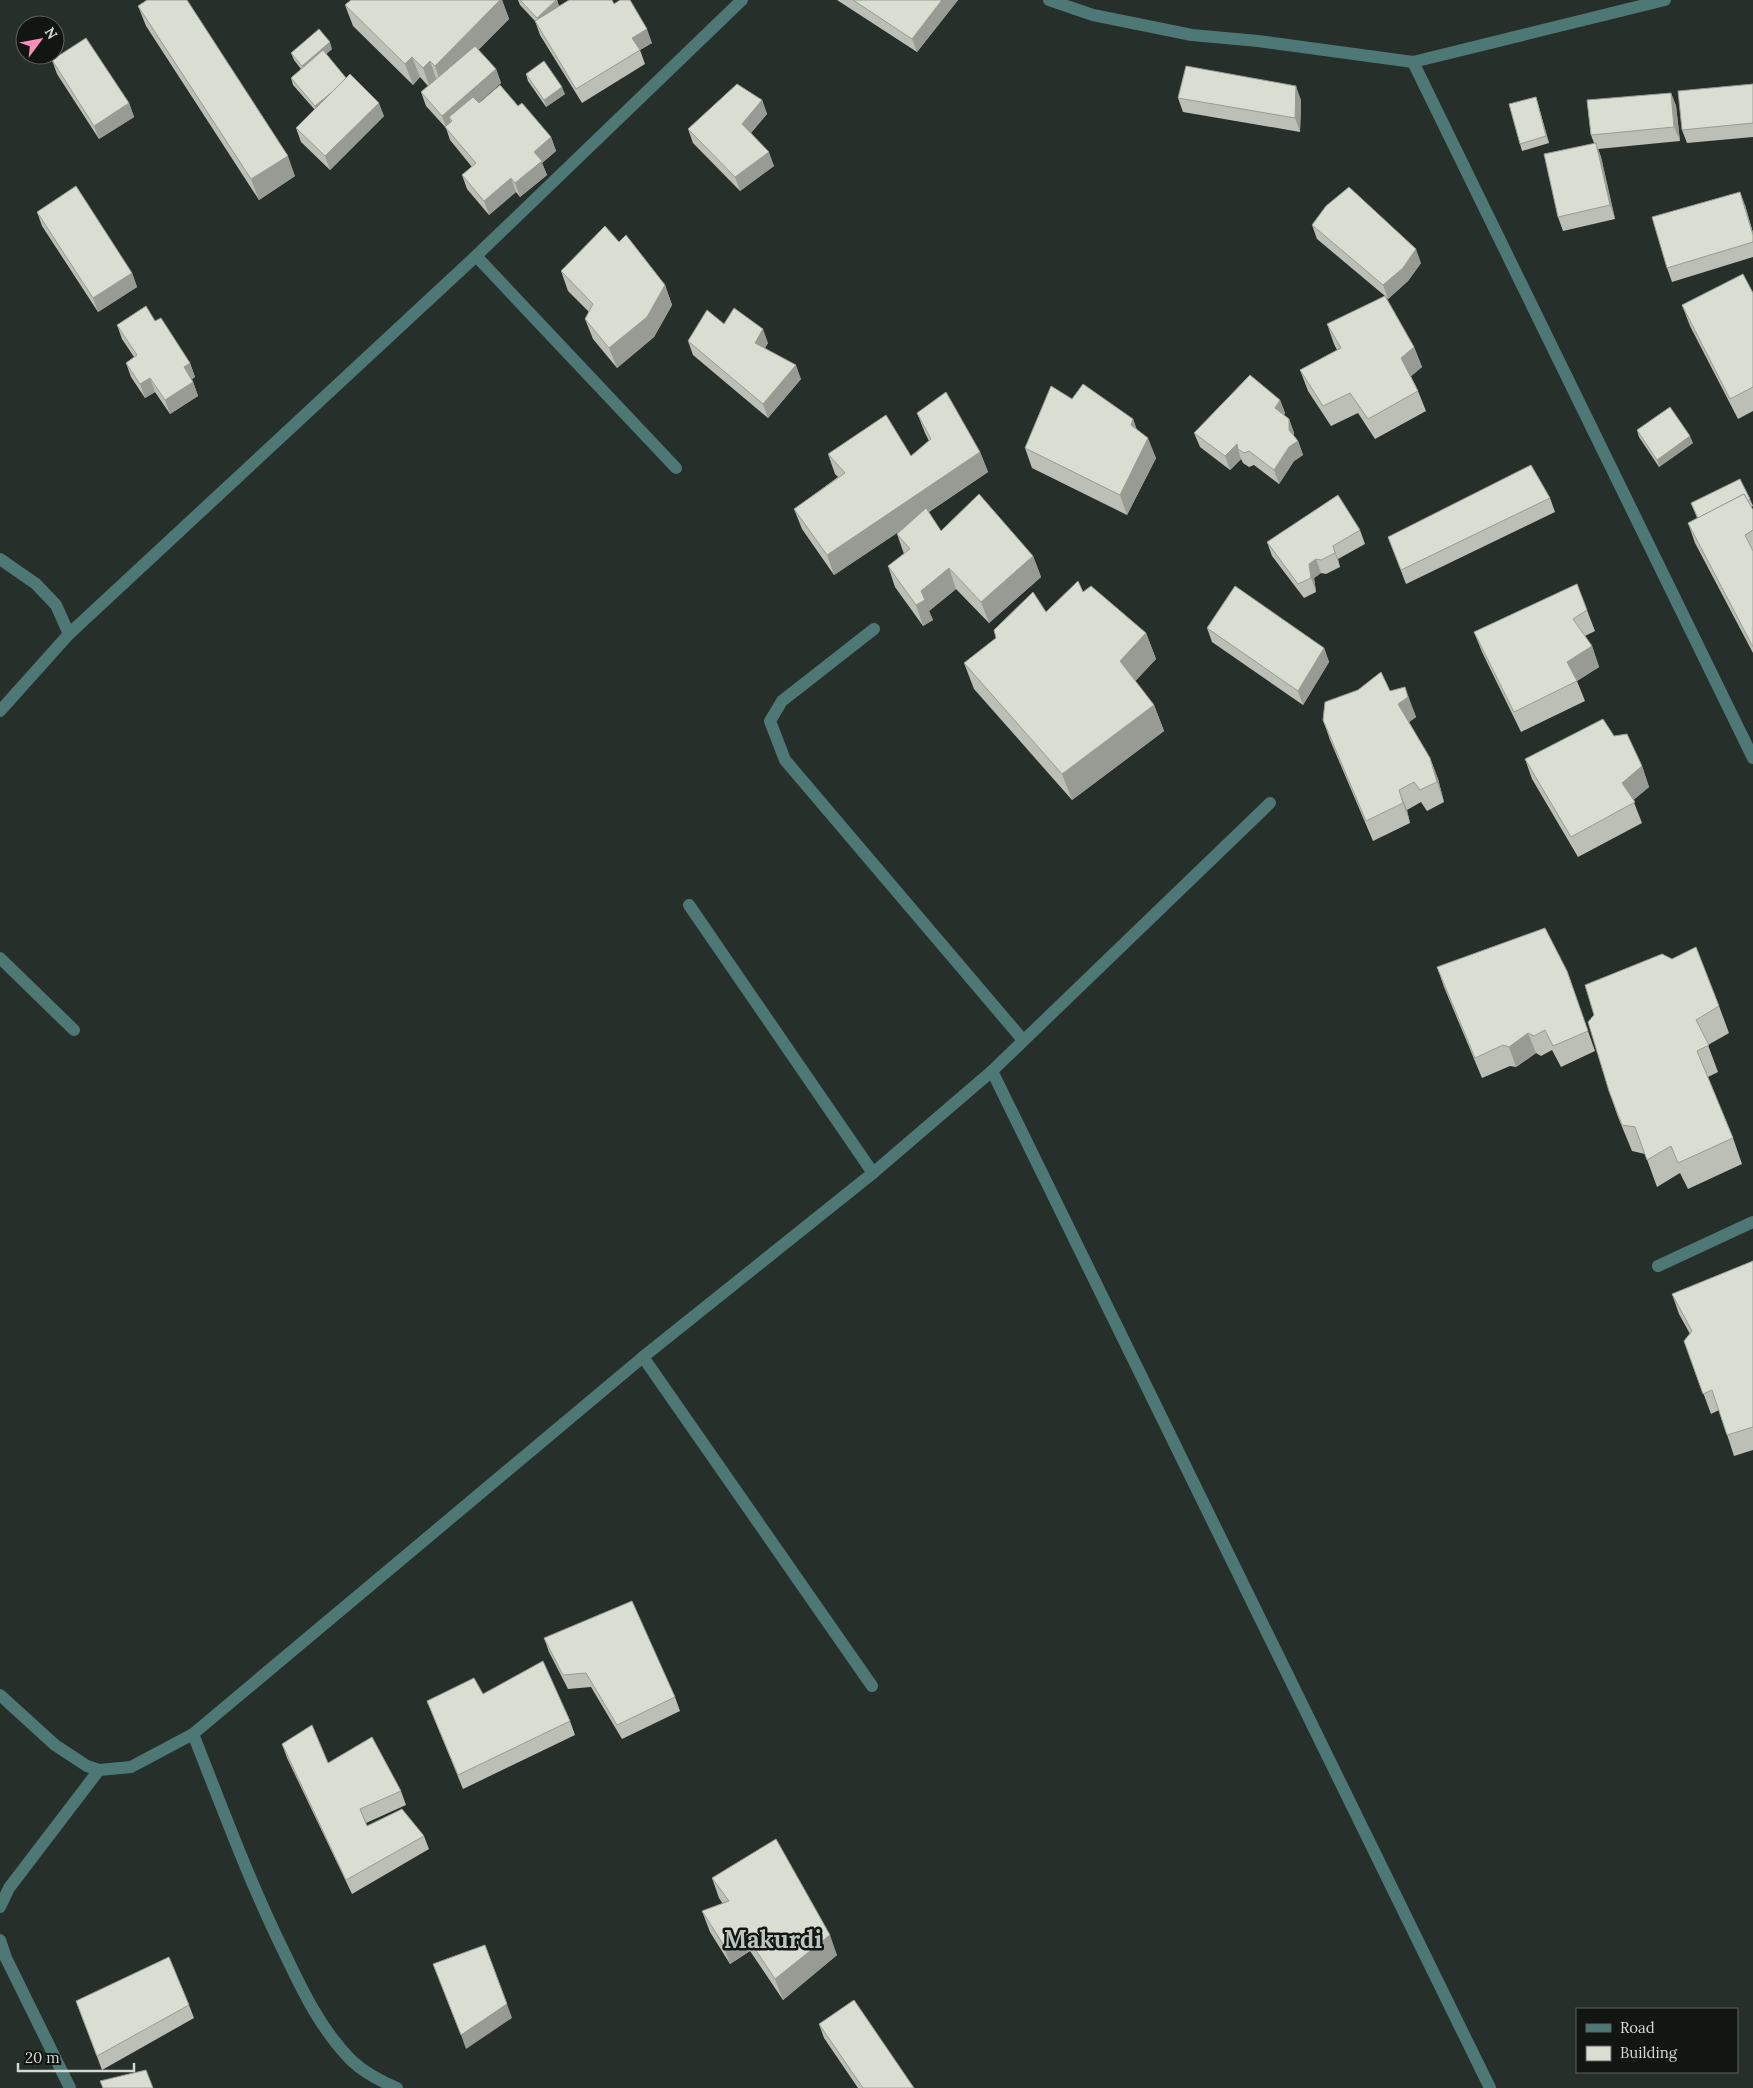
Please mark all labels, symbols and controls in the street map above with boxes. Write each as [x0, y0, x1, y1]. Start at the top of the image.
north arrow [15, 15, 65, 65]
text: N [41, 24, 62, 43]
district label: Makurdi [724, 1924, 822, 1955]
legend [1576, 2008, 1738, 2073]
text: Road [1620, 2018, 1655, 2037]
scale bar [18, 2040, 134, 2072]
text: Building [1620, 2043, 1678, 2062]
text: 20 m [25, 2048, 60, 2067]

